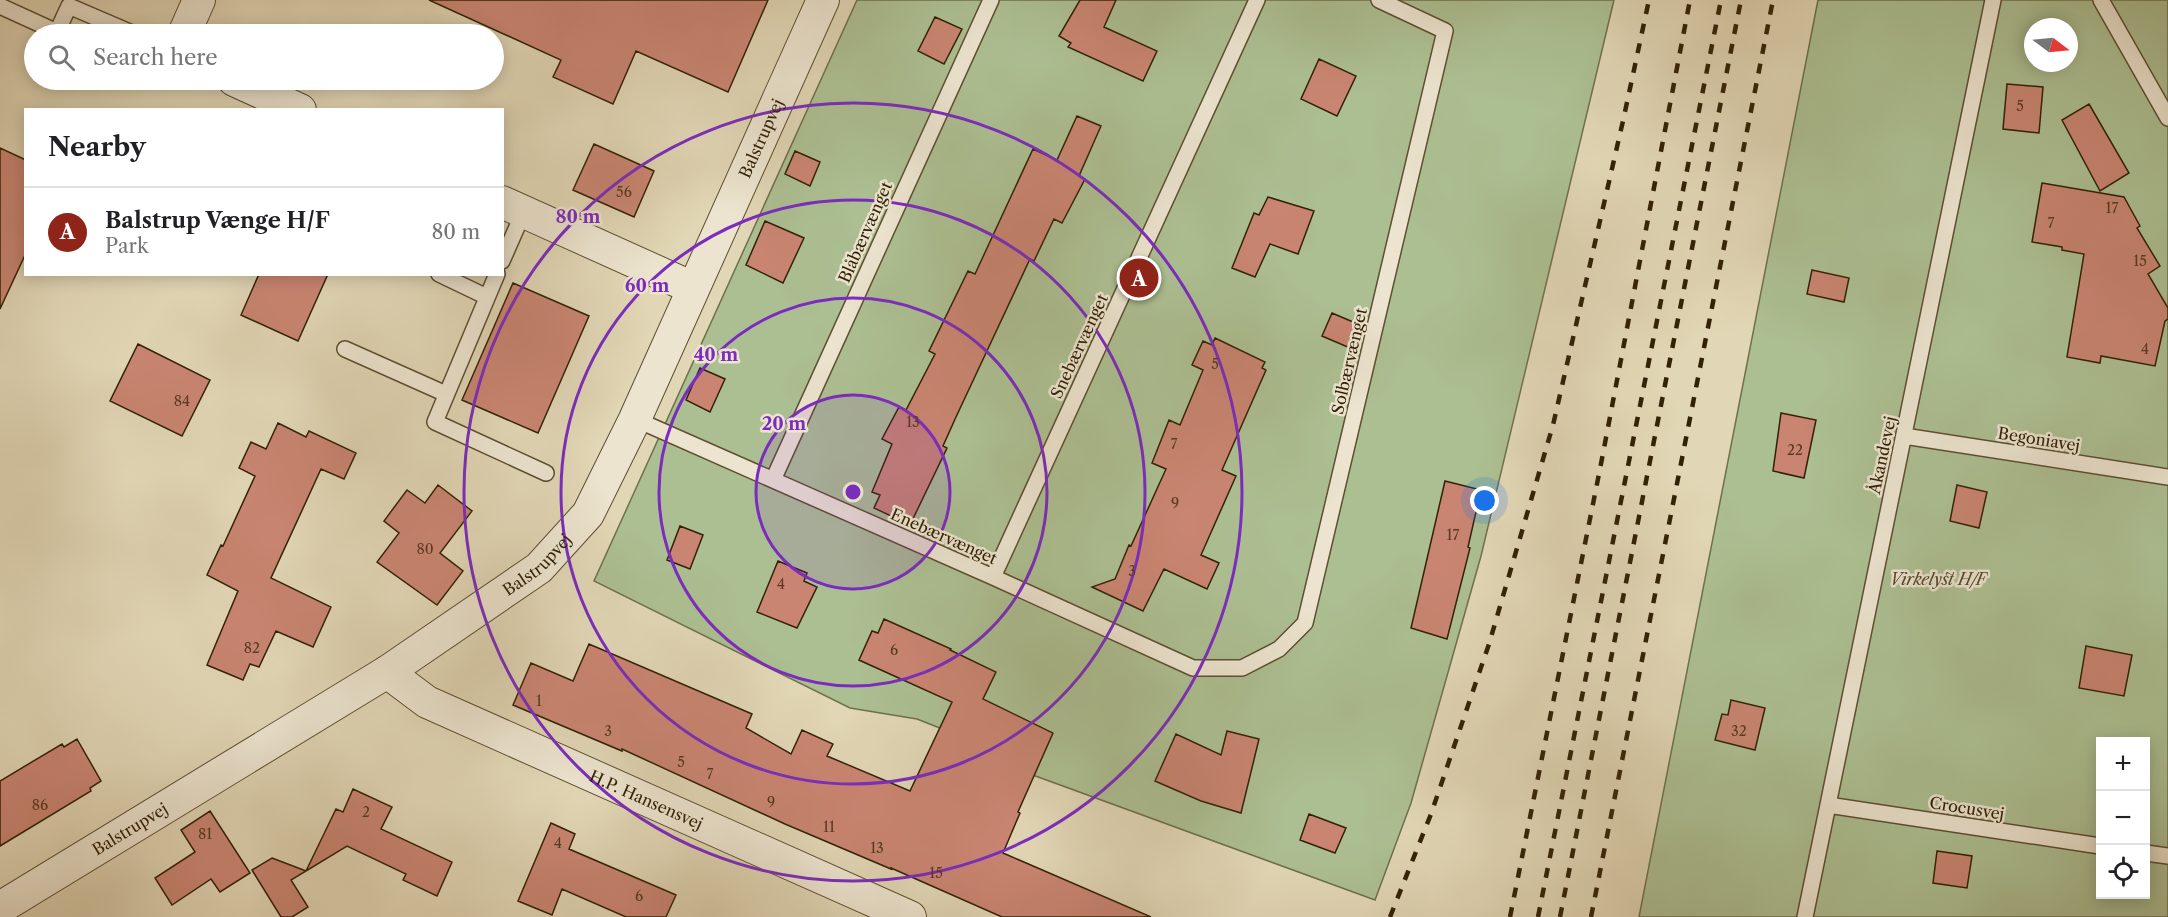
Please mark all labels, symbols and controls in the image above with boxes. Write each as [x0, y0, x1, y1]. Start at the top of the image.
north arrow [2024, 18, 2078, 72]
search box [24, 24, 504, 90]
icon: search [45, 41, 78, 74]
text: Search here [93, 44, 218, 71]
street label: Balstrupvej [734, 96, 787, 181]
house number: 5 [2016, 97, 2024, 115]
text: Nearby [48, 131, 146, 163]
street label: Blåbærvænget [834, 178, 896, 286]
house number: 56 [616, 183, 632, 201]
house number: 17 [2106, 199, 2118, 217]
text: 80 m [555, 206, 601, 228]
text: Balstrup Vænge H/F [105, 207, 330, 234]
house number: 7 [2048, 214, 2055, 232]
text: A [60, 220, 75, 244]
text: 80 m [432, 220, 480, 244]
text: Park [105, 234, 148, 258]
house number: 15 [2133, 252, 2147, 270]
pin: A [1120, 256, 1158, 300]
text: 60 m [625, 275, 669, 297]
street label: Snebærvænget [1046, 290, 1112, 401]
street label: Solbærvænget [1327, 306, 1371, 416]
house number: 4 [2141, 340, 2149, 358]
text: 40 m [694, 344, 738, 366]
house number: 5 [1211, 355, 1219, 373]
house number: 84 [174, 392, 190, 410]
text: 20 m [762, 413, 806, 435]
house number: 13 [906, 413, 920, 431]
street label: Åkandevej [1864, 414, 1900, 497]
street label: Begoniavej [1996, 423, 2082, 455]
house number: 7 [1171, 435, 1178, 453]
house number: 22 [1787, 441, 1803, 459]
centre of rings [843, 482, 863, 502]
your location [1470, 486, 1499, 515]
house number: 9 [1171, 494, 1179, 512]
street label: Enebærvænget [888, 504, 1001, 569]
house number: 17 [1447, 526, 1459, 544]
street label: Balstrupvej [499, 529, 575, 600]
house number: 80 [416, 540, 434, 558]
house number: 3 [1128, 562, 1136, 580]
park label: Virkelyst H/F [1890, 569, 1988, 589]
house number: 4 [777, 575, 785, 593]
house number: 82 [244, 639, 260, 657]
house number: 6 [890, 641, 898, 659]
house number: 1 [536, 692, 542, 710]
house number: 3 [604, 722, 612, 740]
house number: 32 [1731, 722, 1747, 740]
map controls [2096, 737, 2150, 899]
button: + [2096, 737, 2150, 791]
house number: 5 [677, 753, 685, 771]
house number: 7 [707, 765, 714, 783]
street label: H.P. Hansensvej [586, 766, 706, 834]
button: − [2096, 791, 2150, 845]
street label: Crocusvej [1928, 792, 2006, 824]
house number: 9 [767, 793, 775, 811]
house number: 86 [32, 796, 48, 814]
street label: Balstrupvej [88, 798, 171, 859]
house number: 2 [362, 803, 370, 821]
house number: 11 [823, 818, 835, 836]
house number: 81 [198, 825, 212, 843]
house number: 4 [554, 834, 562, 852]
house number: 13 [870, 839, 884, 857]
button: locate [2096, 845, 2150, 899]
house number: 15 [929, 864, 943, 882]
house number: 6 [635, 887, 643, 905]

